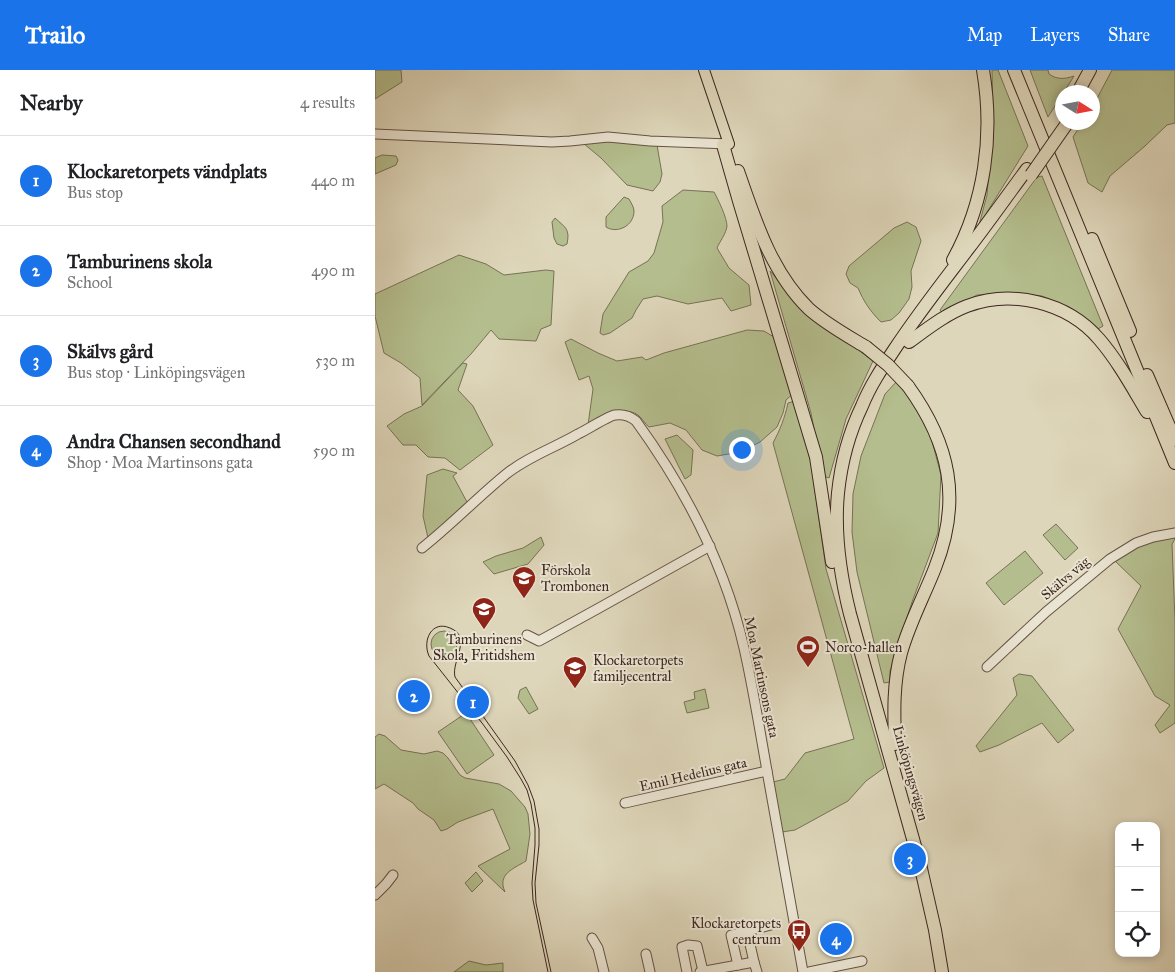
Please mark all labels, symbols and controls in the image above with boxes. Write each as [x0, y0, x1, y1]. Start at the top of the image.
text: Trailo [25, 20, 85, 50]
text: Map [967, 24, 1002, 46]
text: Layers [1030, 24, 1080, 46]
text: Share [1108, 24, 1150, 46]
north arrow [1055, 85, 1100, 130]
text: Nearby [20, 90, 83, 116]
text: 4 results [300, 93, 355, 112]
text: Klockaretorpets vändplats [67, 160, 267, 183]
text: 1 [33, 171, 39, 190]
text: 440 m [311, 171, 355, 190]
text: Bus stop [67, 183, 123, 202]
text: Tamburinens skola [67, 250, 212, 273]
text: 2 [32, 261, 40, 280]
text: 490 m [311, 261, 355, 280]
text: School [67, 273, 112, 292]
text: Skälvs gård [67, 340, 153, 363]
text: 3 [33, 351, 39, 370]
text: 530 m [315, 351, 355, 370]
text: Bus stop · Linköpingsvägen [67, 363, 245, 382]
text: Andra Chansen secondhand [67, 430, 281, 453]
your location [729, 437, 755, 463]
text: 4 [32, 441, 40, 460]
text: 590 m [313, 441, 355, 460]
text: Shop · Moa Martinsons gata [67, 453, 253, 472]
street label: Skälvs väg [1038, 553, 1093, 604]
place label: Förskola Trombonen [541, 562, 610, 595]
school or university icon: Förskola Trombonen [511, 565, 537, 599]
school or university icon: Tamburinens Skola, Fritidshem [471, 596, 497, 630]
street label: Moa Martinsons gata [740, 615, 783, 739]
place label: Tamburinens Skola, Fritidshem [433, 631, 535, 664]
sports icon: Norco-hallen [795, 634, 821, 668]
place label: Norco-hallen [825, 639, 903, 656]
place label: Klockaretorpets familjecentral [593, 652, 683, 685]
school or university icon: Klockaretorpets familjecentral [562, 655, 588, 689]
pin: 2 [398, 677, 430, 715]
pin: 1 [457, 683, 489, 721]
street label: Linköpingsvägen [889, 724, 932, 823]
street label: Emil Hedelius gata [638, 754, 748, 795]
map controls [1115, 822, 1160, 957]
button: + [1115, 822, 1160, 867]
pin: 3 [894, 840, 926, 878]
button: − [1115, 867, 1160, 912]
button: locate [1115, 912, 1160, 957]
place label: Klockaretorpets centrum [691, 915, 781, 948]
bus stop icon: Klockaretorpets centrum [786, 918, 812, 952]
pin: 4 [820, 920, 852, 958]

